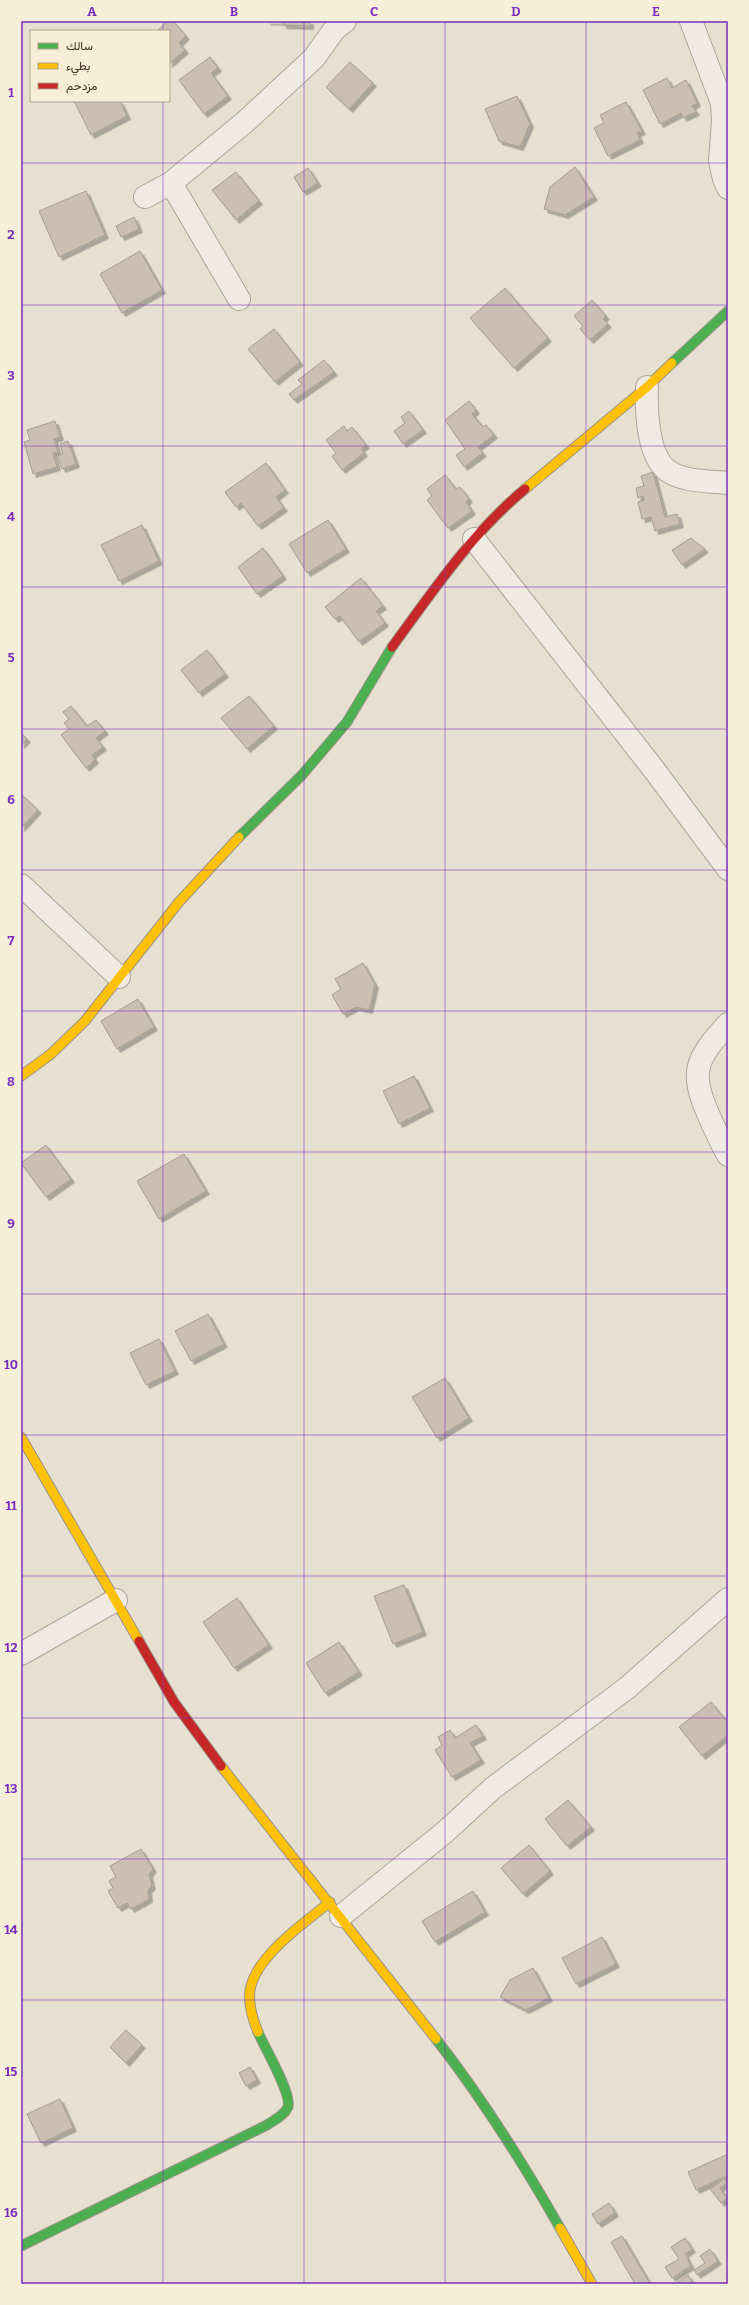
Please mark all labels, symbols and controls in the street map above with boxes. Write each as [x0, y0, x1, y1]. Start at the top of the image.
text: A [87, 4, 97, 19]
text: B [230, 4, 238, 19]
text: C [370, 4, 378, 19]
text: D [511, 4, 521, 19]
text: E [652, 4, 660, 19]
legend [30, 30, 170, 102]
text: سالك [66, 39, 93, 53]
text: بطيء [66, 59, 90, 76]
text: مزدحم [66, 79, 97, 94]
text: 1 [8, 85, 14, 100]
text: 2 [7, 227, 15, 242]
text: 3 [7, 368, 15, 383]
text: 4 [7, 509, 15, 524]
text: 5 [7, 650, 15, 665]
text: 6 [7, 792, 15, 807]
text: 7 [8, 933, 15, 948]
text: 8 [7, 1074, 15, 1089]
text: 9 [7, 1216, 15, 1231]
text: 10 [4, 1357, 18, 1372]
text: 11 [5, 1498, 17, 1513]
text: 12 [5, 1640, 17, 1655]
text: 13 [4, 1781, 18, 1796]
text: 14 [4, 1922, 18, 1937]
text: 15 [5, 2064, 17, 2079]
text: 16 [4, 2205, 18, 2220]

